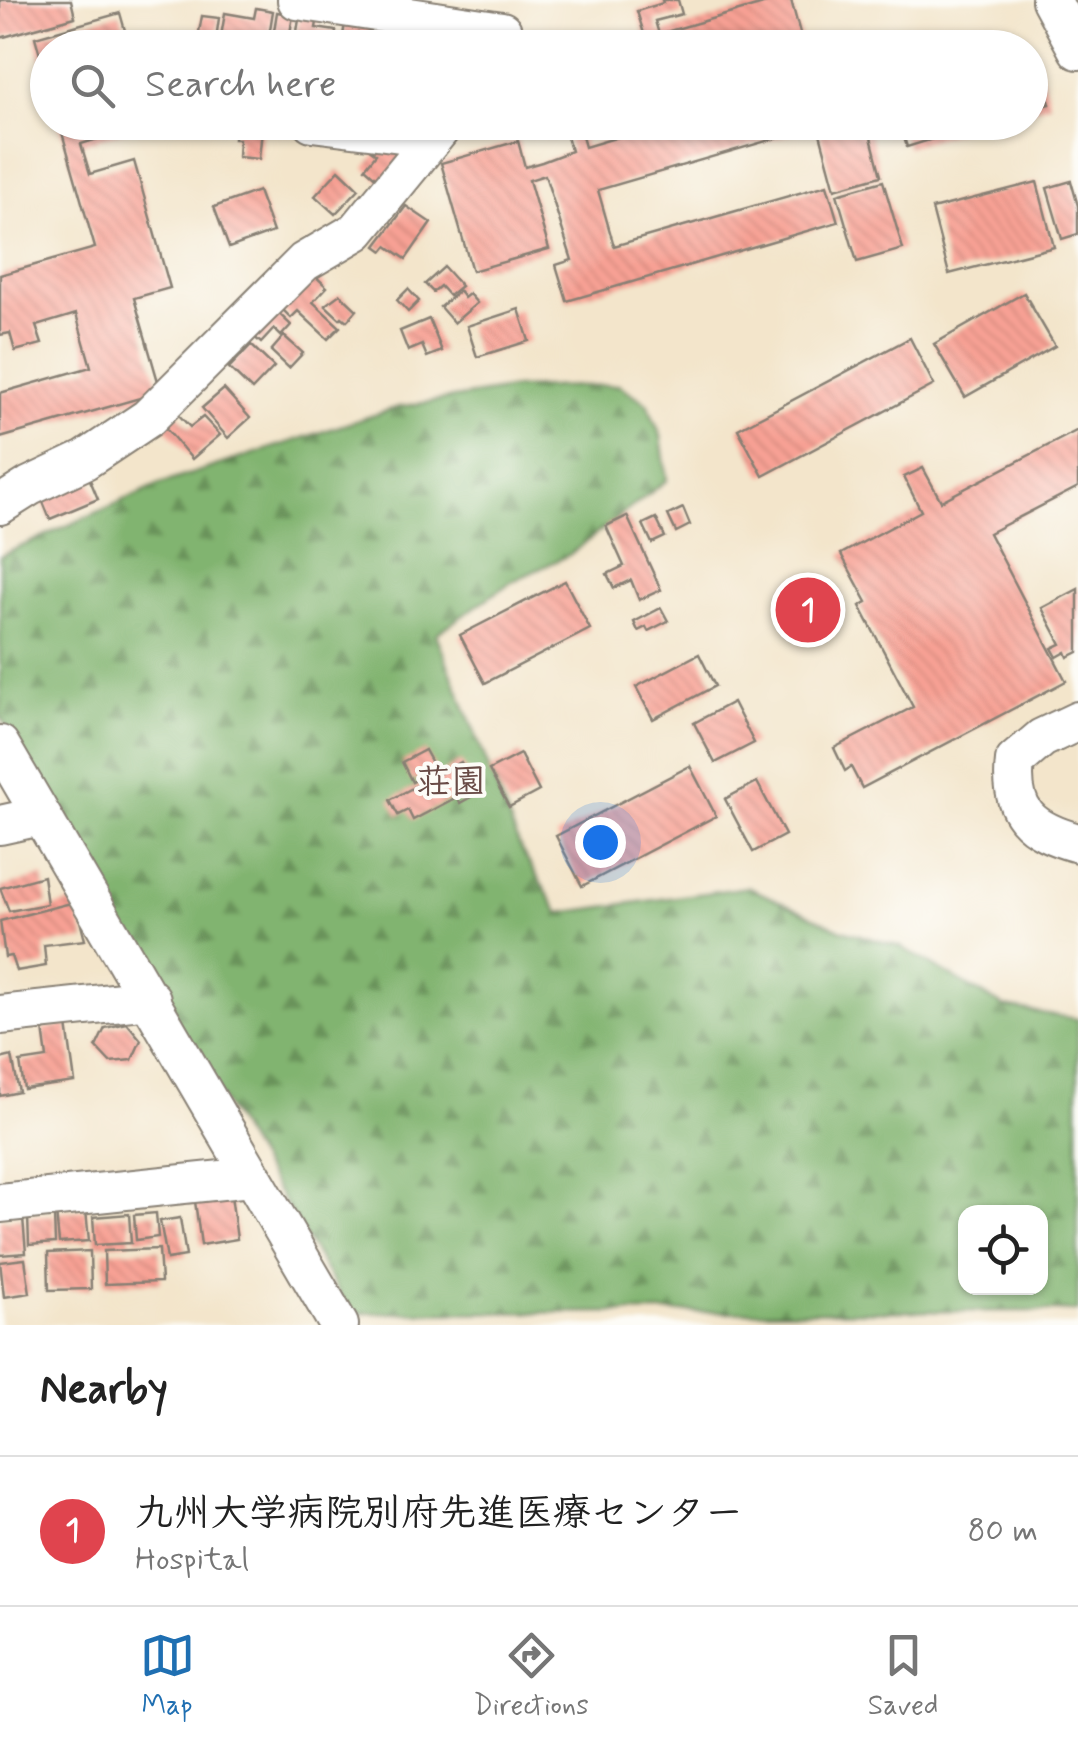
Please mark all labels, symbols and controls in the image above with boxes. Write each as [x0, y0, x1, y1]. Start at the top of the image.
search box [30, 30, 1048, 140]
icon: search [65, 58, 120, 113]
text: Search here [145, 61, 336, 110]
pin: 1 [776, 572, 840, 648]
district label: 荘園 [416, 760, 486, 806]
your location [575, 817, 626, 868]
map controls [958, 1205, 1048, 1295]
button: locate [958, 1205, 1048, 1295]
text: Nearby [40, 1363, 168, 1418]
text: 九州大学病院別府先進医療センター [135, 1490, 743, 1539]
text: 1 [65, 1510, 80, 1552]
text: 80 m [968, 1510, 1038, 1552]
text: Hospital [135, 1539, 249, 1581]
tab: Map [140, 1628, 195, 1725]
tab: Directions [474, 1628, 589, 1725]
tab: Saved [868, 1628, 938, 1725]

